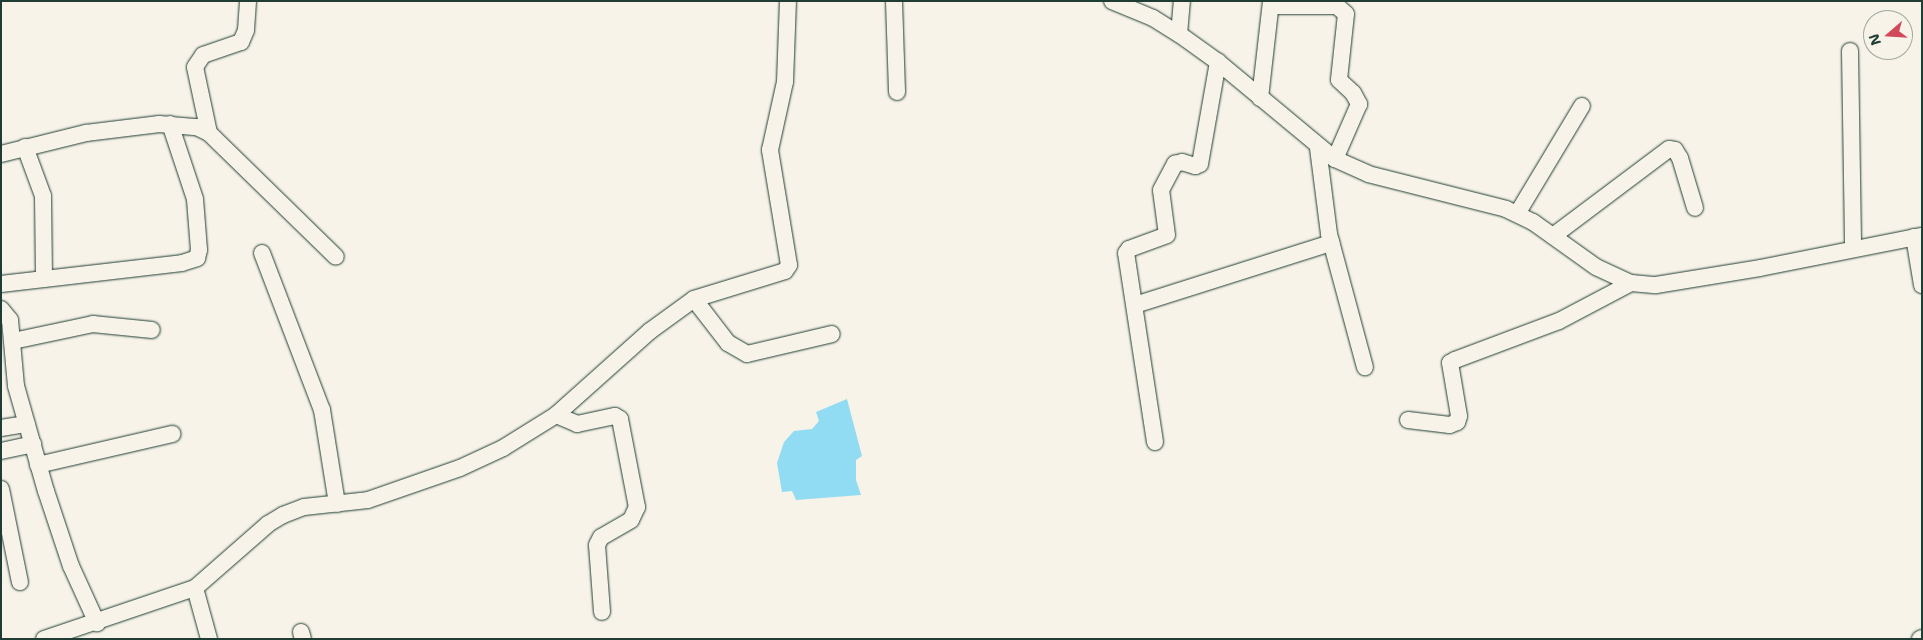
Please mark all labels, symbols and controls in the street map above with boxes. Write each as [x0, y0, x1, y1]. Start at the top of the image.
north arrow [1863, 10, 1913, 60]
text: N [1864, 31, 1885, 48]

